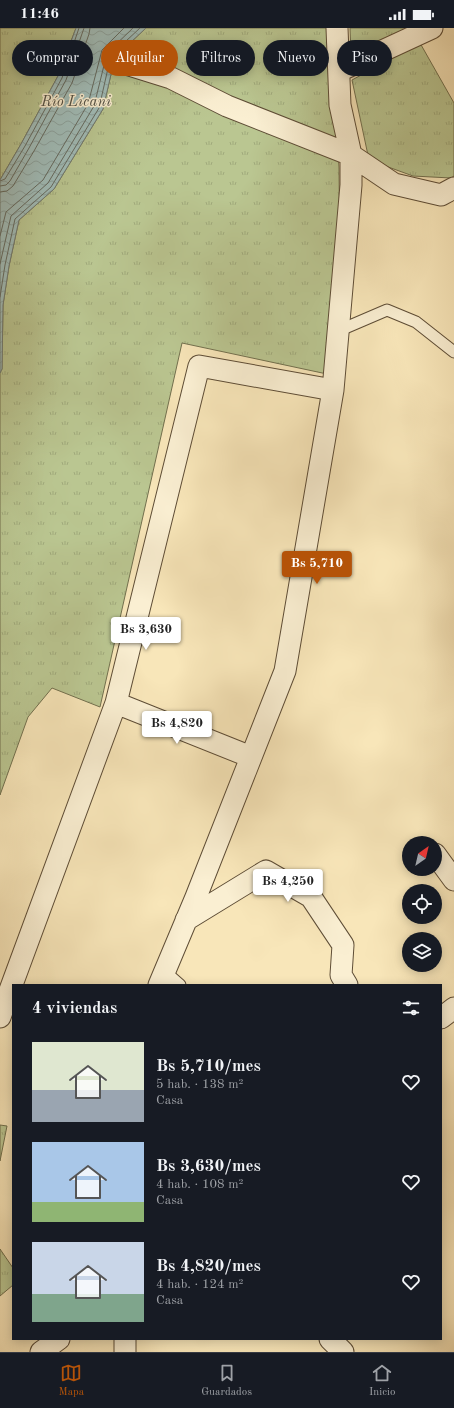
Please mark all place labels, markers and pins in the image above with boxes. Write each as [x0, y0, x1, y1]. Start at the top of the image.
pin: Bs 5,710 [276, 551, 358, 585]
pin: Bs 3,630 [105, 617, 187, 651]
pin: Bs 4,820 [136, 711, 218, 745]
pin: Bs 4,250 [247, 869, 329, 903]

